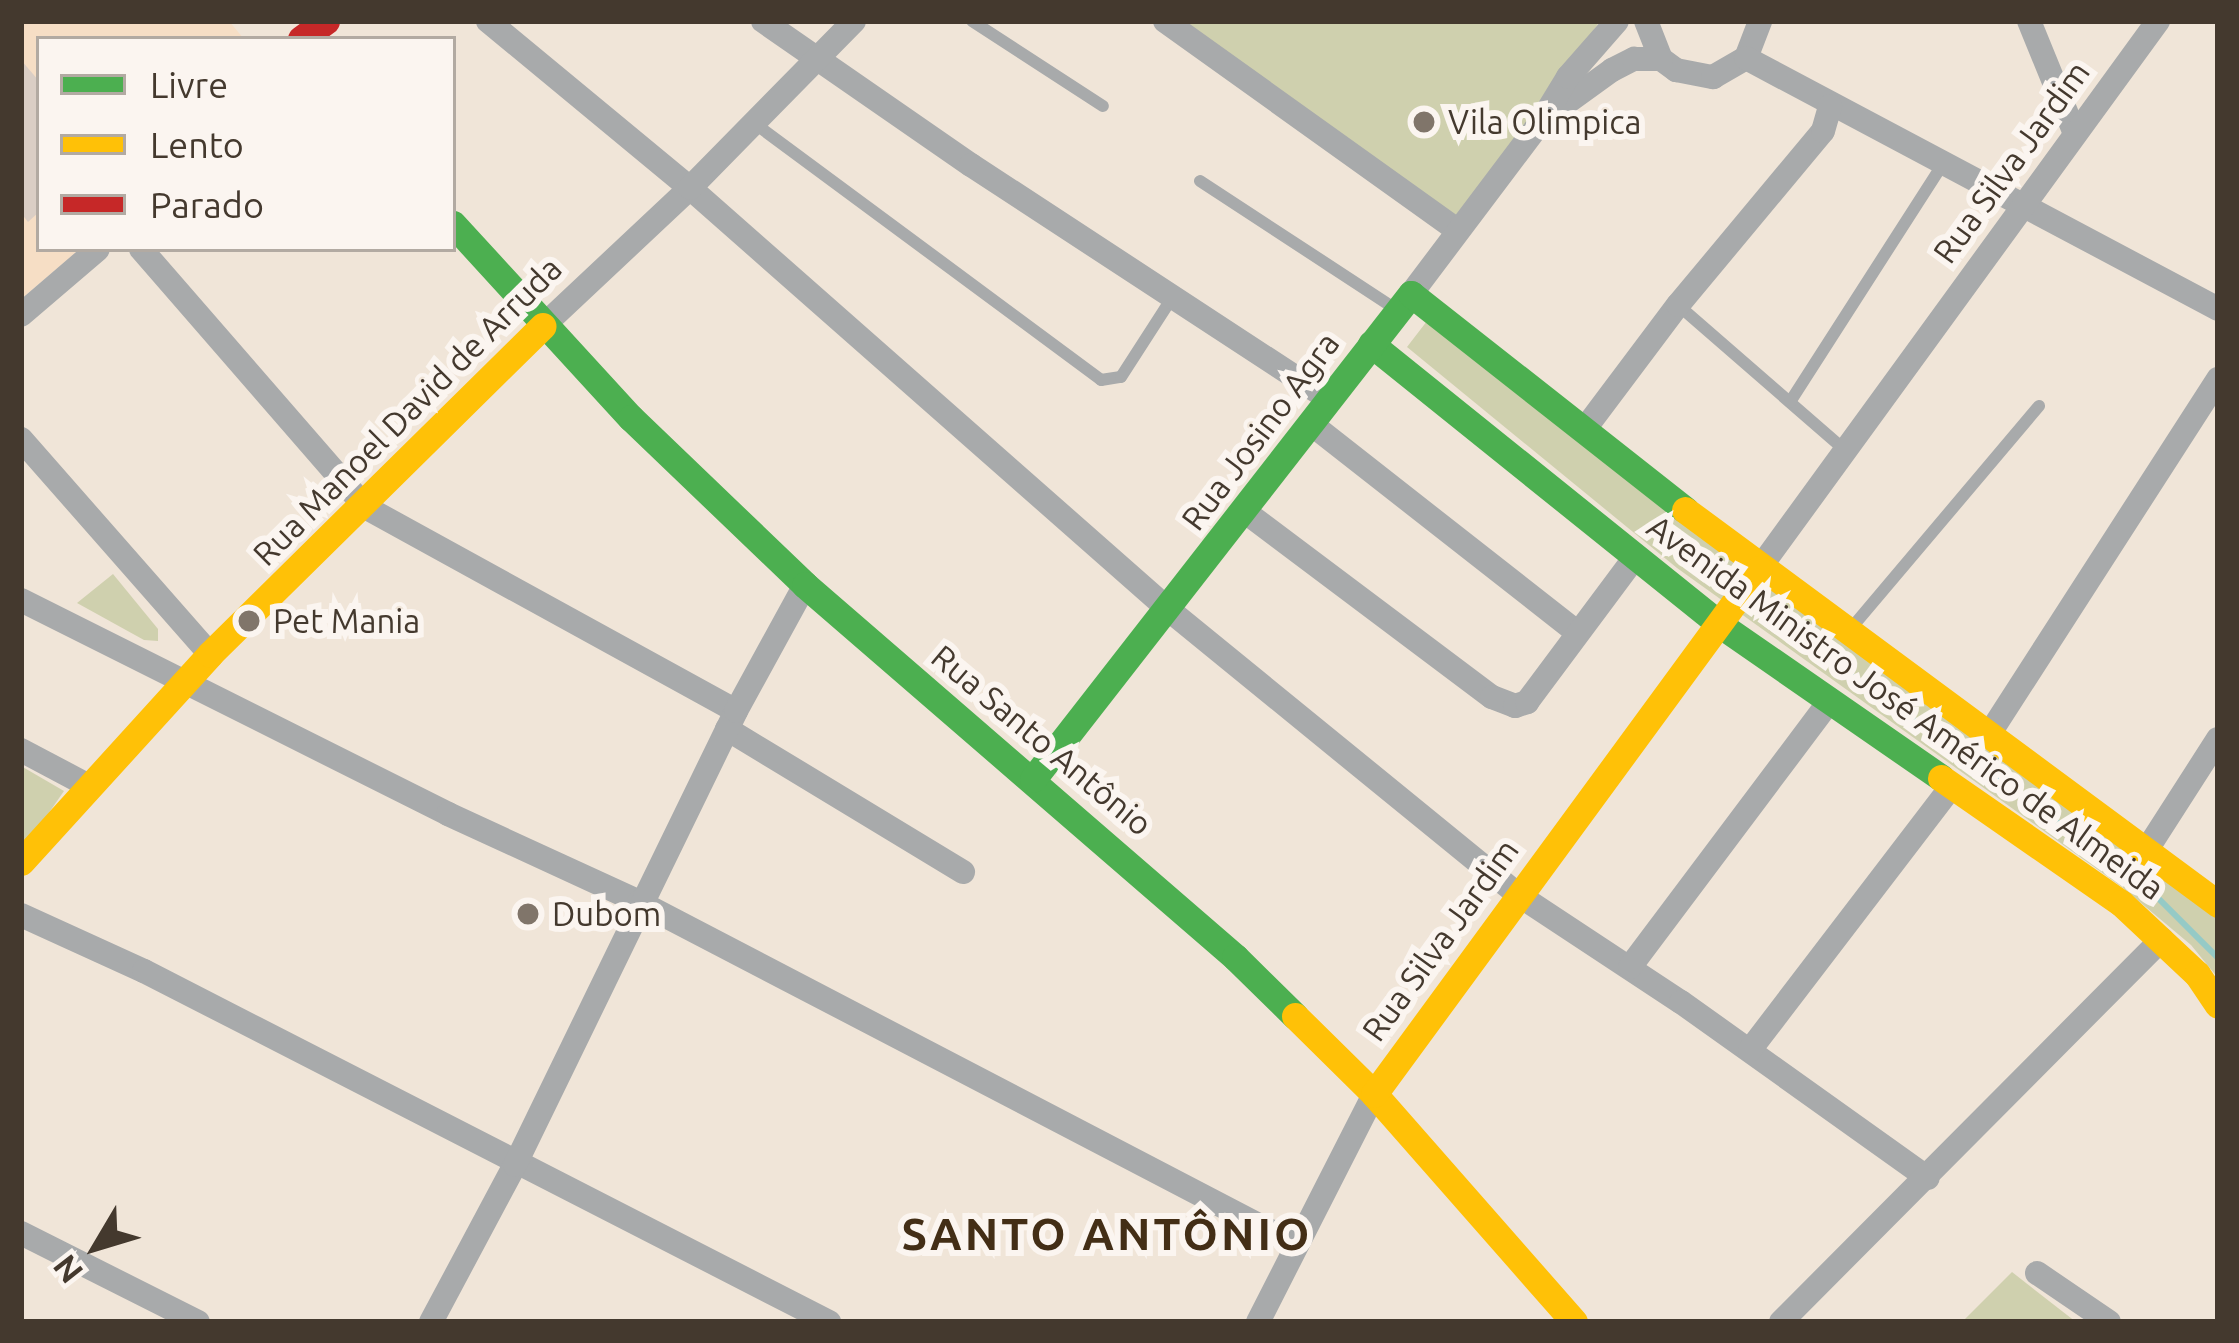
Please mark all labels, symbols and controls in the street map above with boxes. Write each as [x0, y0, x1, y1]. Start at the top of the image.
legend [36, 36, 456, 252]
street label: Rua Silva Jardim [1924, 53, 2098, 271]
text: Livre [150, 64, 228, 105]
place label: Vila Olimpica [1448, 102, 1642, 142]
marker: Vila Olimpica [1411, 109, 1437, 135]
text: Lento [150, 124, 244, 165]
text: Parado [150, 184, 264, 225]
street label: Rua Manoel David de Arruda [245, 249, 569, 573]
street label: Rua Josino Agra [1173, 324, 1347, 538]
street label: Avenida Ministro José Américo de Almeida [1640, 506, 2172, 908]
place label: Pet Mania [273, 601, 420, 641]
marker: Pet Mania [236, 608, 262, 634]
street label: Rua Santo Antônio [924, 636, 1160, 844]
street label: Rua Silva Jardim [1353, 831, 1527, 1049]
place label: Dubom [552, 894, 661, 934]
marker: Dubom [515, 901, 541, 927]
north arrow [36, 1187, 156, 1307]
district label: SANTO ANTÔNIO [901, 1207, 1313, 1261]
text: N [45, 1248, 89, 1291]

